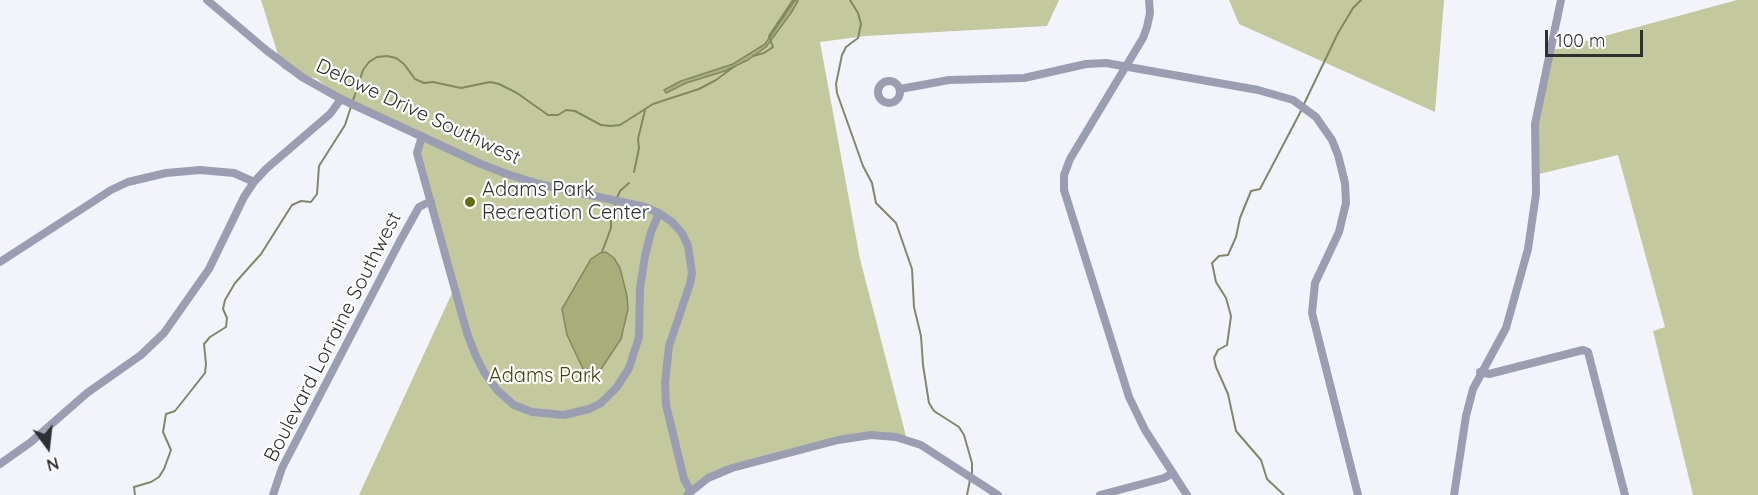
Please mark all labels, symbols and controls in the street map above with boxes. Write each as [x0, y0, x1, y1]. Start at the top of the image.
scale bar [1548, 18, 1646, 56]
text: 100 m [1556, 29, 1605, 52]
street label: Delowe Drive Southwest [312, 54, 524, 170]
place label: Adams Park Recreation Center [482, 178, 649, 225]
marker: Adams Park Recreation Center [463, 195, 477, 209]
street label: Boulevard Lorraine Southwest [259, 208, 407, 466]
park label: Adams Park [489, 364, 601, 388]
north arrow [18, 417, 78, 477]
text: N [44, 453, 61, 476]

